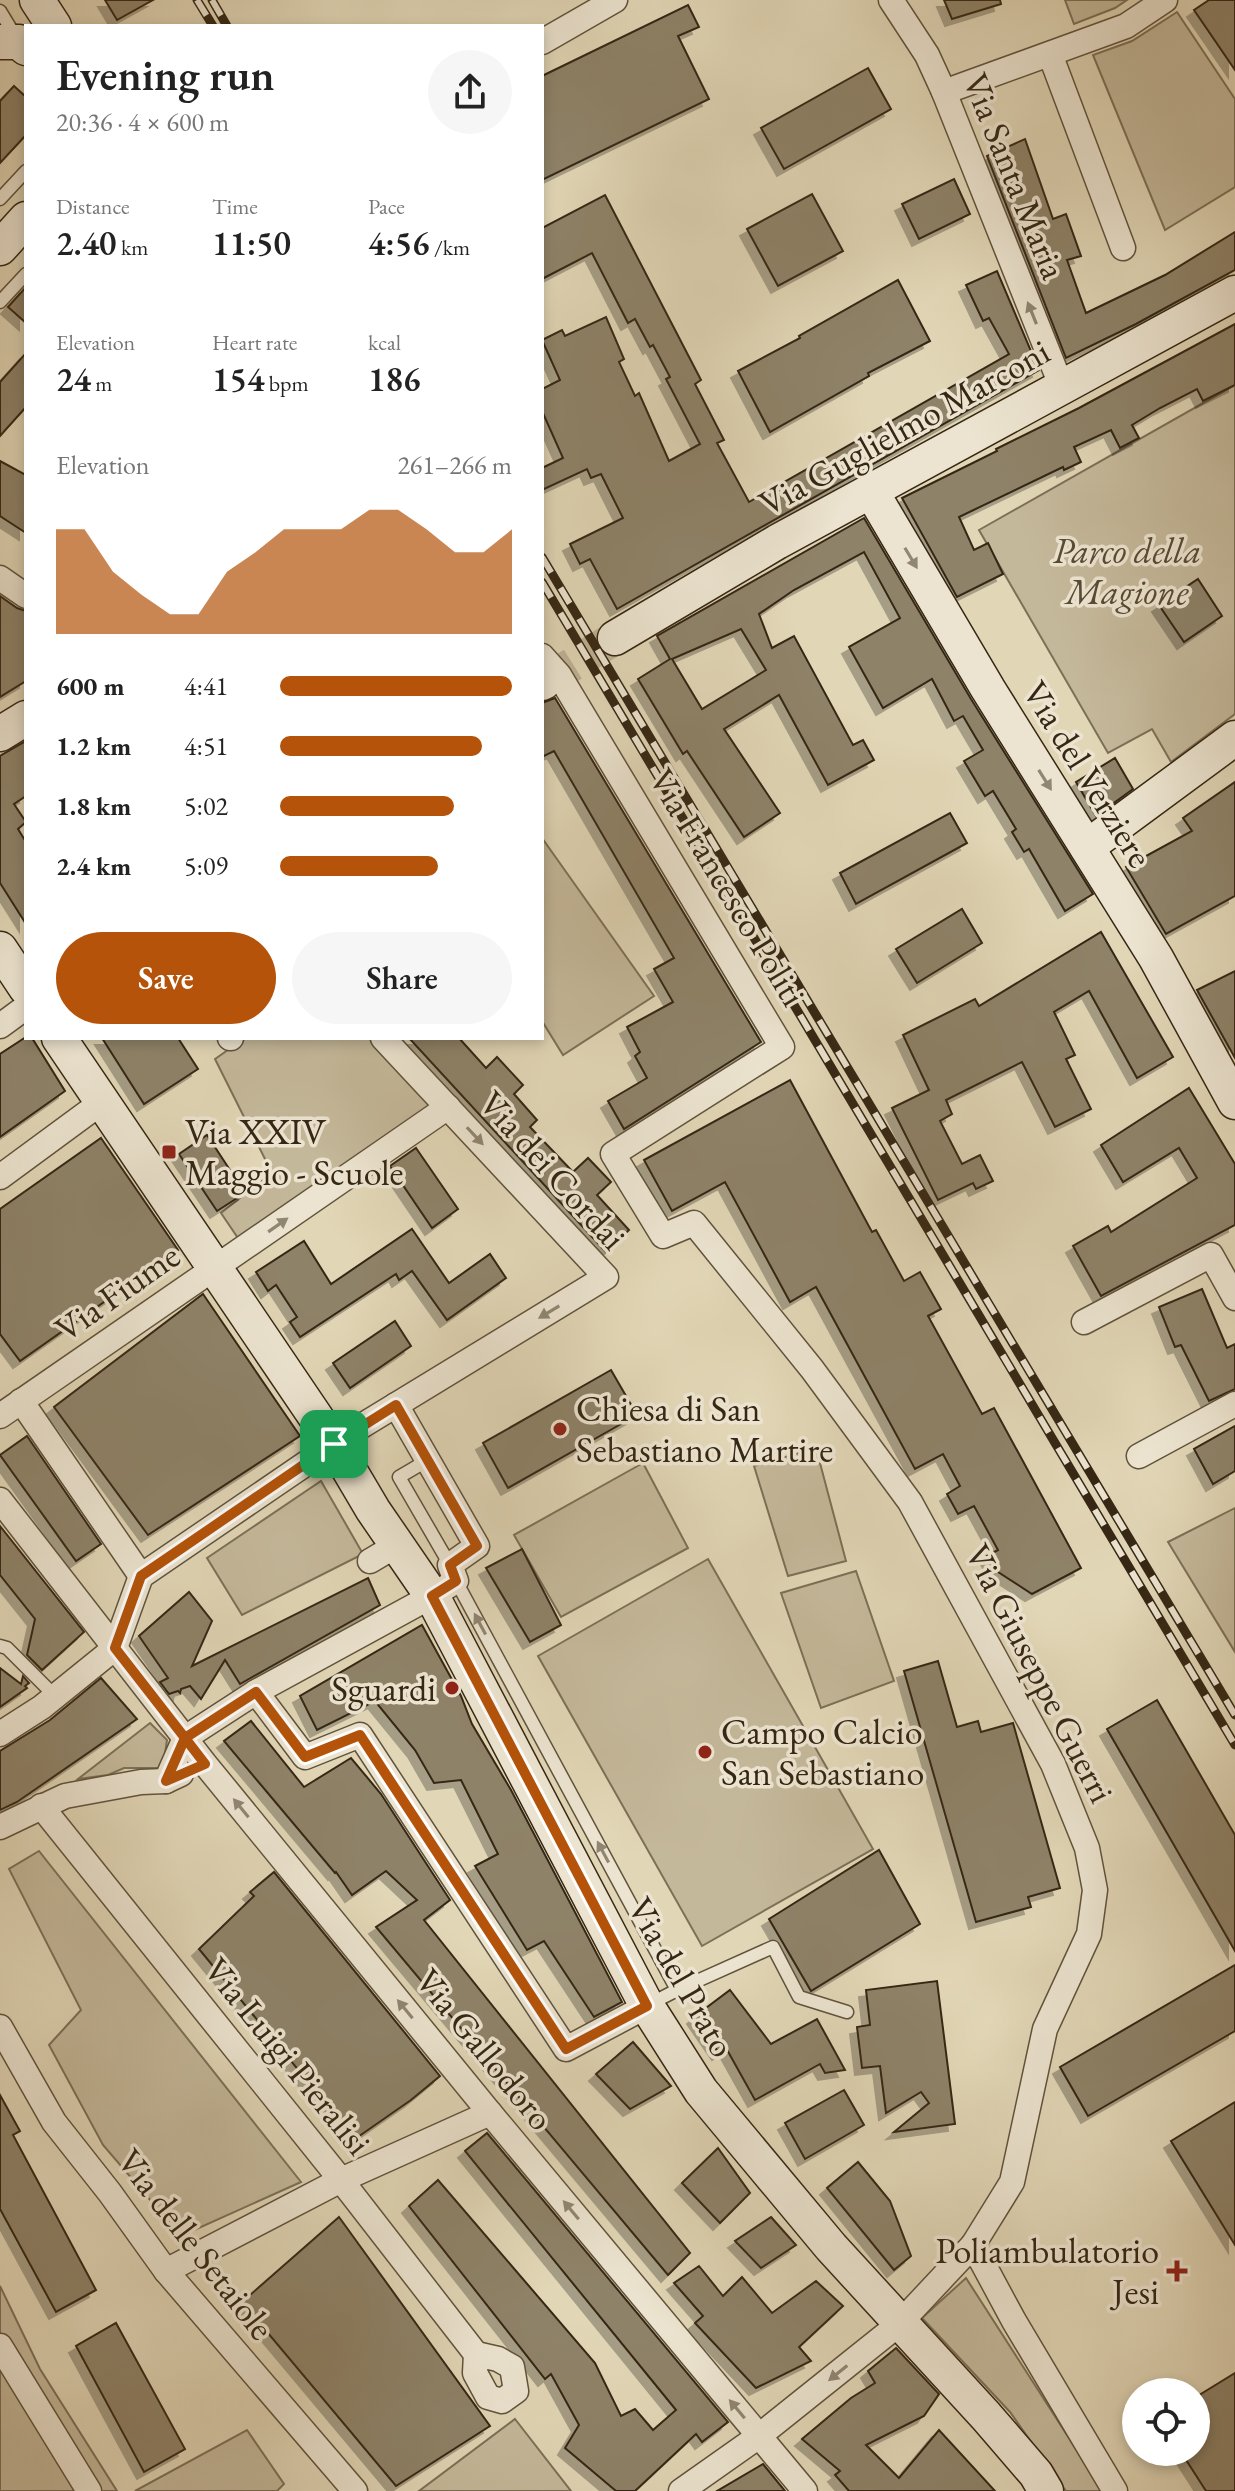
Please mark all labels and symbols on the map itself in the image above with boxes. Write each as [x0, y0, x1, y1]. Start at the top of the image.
street label: Via Santa Maria [952, 66, 1078, 287]
one-way arrow [1025, 301, 1038, 325]
street label: Via Guglielmo Marconi [750, 327, 1058, 526]
park label: Parco della Magione [1053, 527, 1201, 615]
one-way arrow [904, 547, 918, 569]
street label: Via del Verziere [1012, 672, 1164, 876]
street label: Via Francesco Politi [639, 760, 818, 1015]
one-way arrow [1038, 770, 1053, 791]
street label: Via dei Cordai [469, 1080, 637, 1260]
place label: Via XXIV Maggio - Scuole [185, 1108, 404, 1196]
one-way arrow [465, 1126, 483, 1145]
marker: Via XXIV Maggio - Scuole [160, 1143, 178, 1161]
one-way arrow [267, 1218, 288, 1233]
street label: Via Fiume [45, 1232, 189, 1352]
one-way arrow [538, 1305, 560, 1319]
place label: Chiesa di San Sebastiano Martire [576, 1385, 833, 1473]
pin [300, 1410, 368, 1478]
marker: Chiesa di San Sebastiano Martire [551, 1420, 569, 1438]
street label: Via Giuseppe Guerri [955, 1536, 1126, 1810]
one-way arrow [473, 1612, 486, 1635]
place label: Sguardi [331, 1665, 436, 1712]
marker: Sguardi [443, 1679, 461, 1697]
place label: Campo Calcio San Sebastiano [721, 1708, 924, 1796]
marker: Campo Calcio San Sebastiano [696, 1743, 714, 1761]
one-way arrow [233, 1798, 250, 1818]
one-way arrow [597, 1841, 610, 1864]
street label: Via del Prato [617, 1888, 747, 2066]
street label: Via Luigi Pieralisi [194, 1947, 382, 2165]
street label: Via Gallodoro [405, 1958, 565, 2140]
one-way arrow [397, 1999, 414, 2019]
street label: Via delle Setaiole [107, 2139, 285, 2349]
one-way arrow [563, 2200, 580, 2220]
place label: Poliambulatorio Jesi [936, 2227, 1159, 2315]
marker: Poliambulatorio Jesi [1166, 2260, 1188, 2282]
one-way arrow [828, 2364, 848, 2380]
one-way arrow [729, 2399, 746, 2419]

